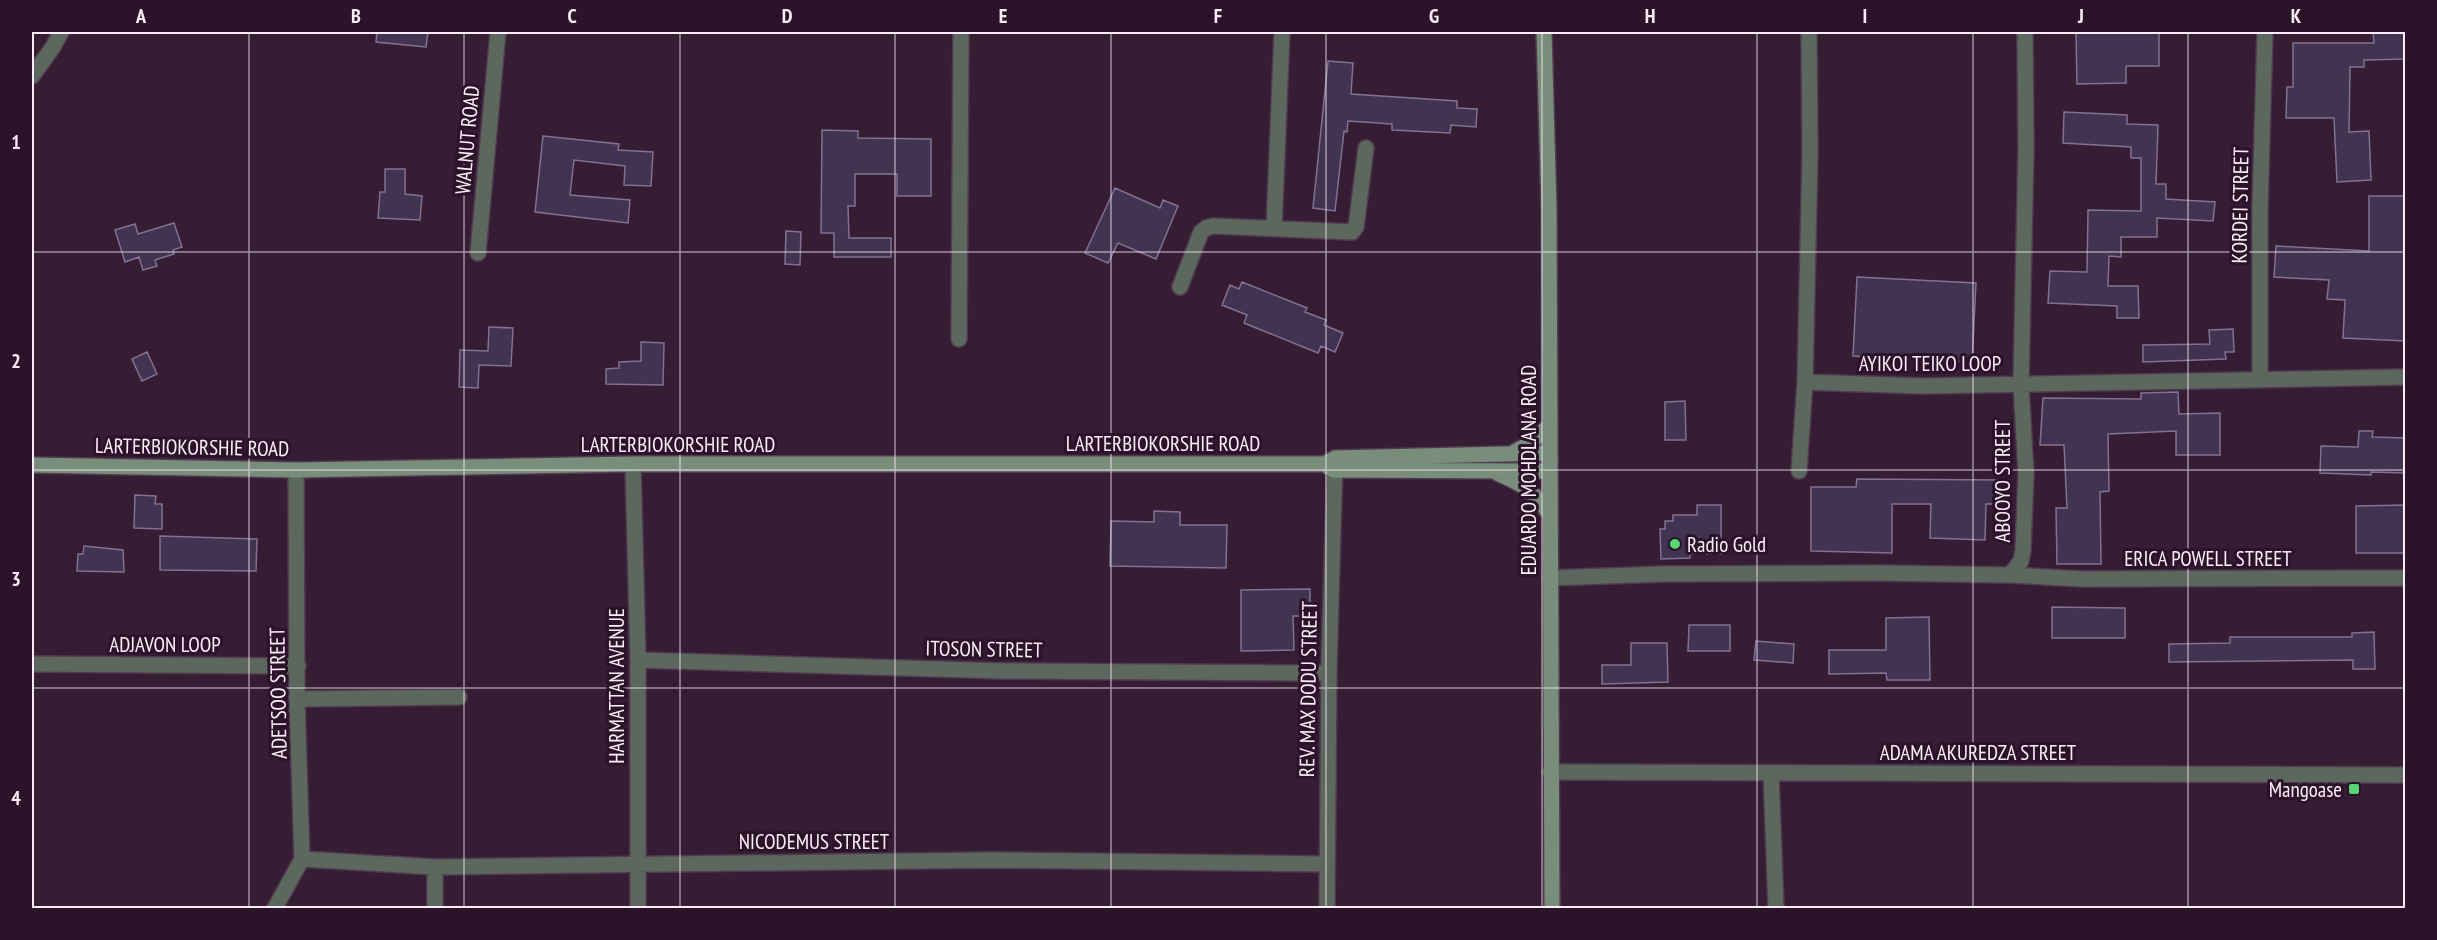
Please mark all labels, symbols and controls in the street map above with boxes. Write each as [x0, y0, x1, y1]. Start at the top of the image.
text: A [135, 3, 147, 29]
text: B [351, 3, 361, 29]
text: C [567, 3, 577, 29]
text: D [782, 3, 793, 29]
text: E [999, 3, 1007, 29]
text: F [1214, 3, 1222, 29]
text: G [1429, 3, 1439, 29]
text: H [1645, 3, 1655, 29]
text: I [1863, 3, 1867, 29]
text: J [2077, 3, 2084, 29]
text: K [2291, 3, 2302, 29]
street label: WALNUT ROAD [449, 84, 485, 196]
text: 1 [11, 129, 21, 155]
street label: KORDEI STREET [2225, 146, 2255, 264]
text: 2 [11, 348, 21, 374]
street label: AYIKOI TEIKO LOOP [1859, 350, 2001, 377]
street label: EDUARDO MOHDLANA ROAD [1515, 365, 1542, 575]
street label: ABOOYO STREET [1989, 419, 2016, 542]
street label: LARTERBIOKORSHIE ROAD [1066, 430, 1260, 457]
street label: LARTERBIOKORSHIE ROAD [581, 431, 775, 458]
street label: LARTERBIOKORSHIE ROAD [95, 432, 289, 462]
place label: Radio Gold [1687, 531, 1766, 558]
marker: Radio Gold [1668, 537, 1682, 551]
street label: ERICA POWELL STREET [2124, 545, 2292, 572]
text: 3 [11, 566, 21, 592]
street label: REV. MAX DODU STREET [1293, 600, 1323, 777]
street label: HARMATTAN AVENUE [603, 608, 630, 764]
street label: ADETSOO STREET [263, 626, 293, 759]
street label: ADJAVON LOOP [109, 631, 221, 658]
street label: ITOSON STREET [925, 634, 1043, 664]
street label: ADAMA AKUREDZA STREET [1880, 739, 2077, 766]
place label: Mangoase [2269, 776, 2342, 803]
marker: Mangoase [2347, 782, 2361, 796]
text: 4 [11, 785, 21, 811]
street label: NICODEMUS STREET [739, 828, 890, 855]

